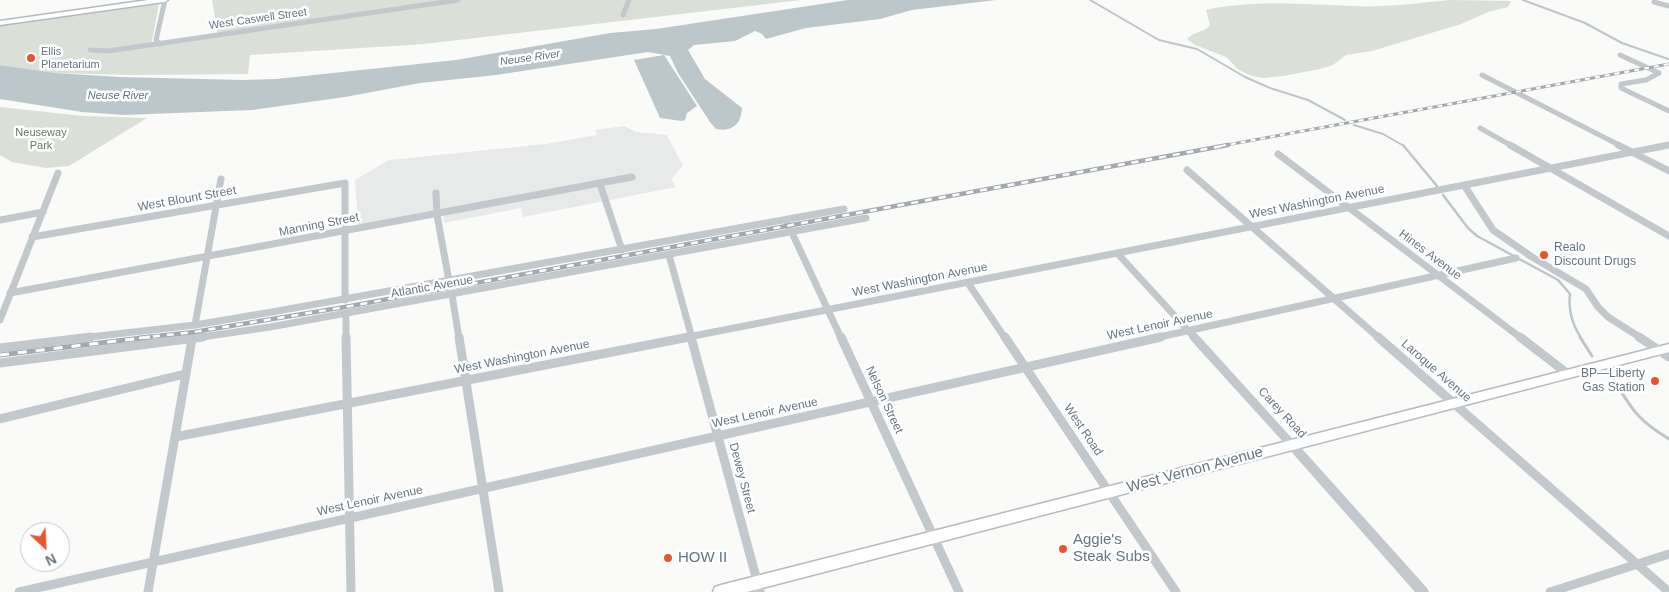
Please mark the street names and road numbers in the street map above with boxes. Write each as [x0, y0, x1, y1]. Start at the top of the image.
street label: West Caswell Street [208, 6, 308, 32]
street label: West Washington Avenue [1248, 182, 1386, 222]
street label: West Blount Street [137, 183, 237, 215]
street label: Manning Street [278, 210, 360, 240]
street label: Hines Avenue [1396, 227, 1464, 283]
street label: West Washington Avenue [851, 260, 989, 300]
street label: Atlantic Avenue [390, 273, 474, 301]
street label: West Lenoir Avenue [1106, 307, 1214, 343]
street label: West Washington Avenue [453, 337, 591, 377]
street label: Laroque Avenue [1398, 337, 1474, 405]
street label: Nelson Street [862, 364, 906, 436]
street label: Carey Road [1255, 385, 1309, 441]
street label: West Lenoir Avenue [711, 395, 819, 431]
street label: West Road [1060, 401, 1106, 459]
street label: Dewey Street [726, 441, 758, 515]
street label: West Vernon Avenue [1125, 443, 1265, 497]
street label: West Lenoir Avenue [316, 483, 424, 519]

